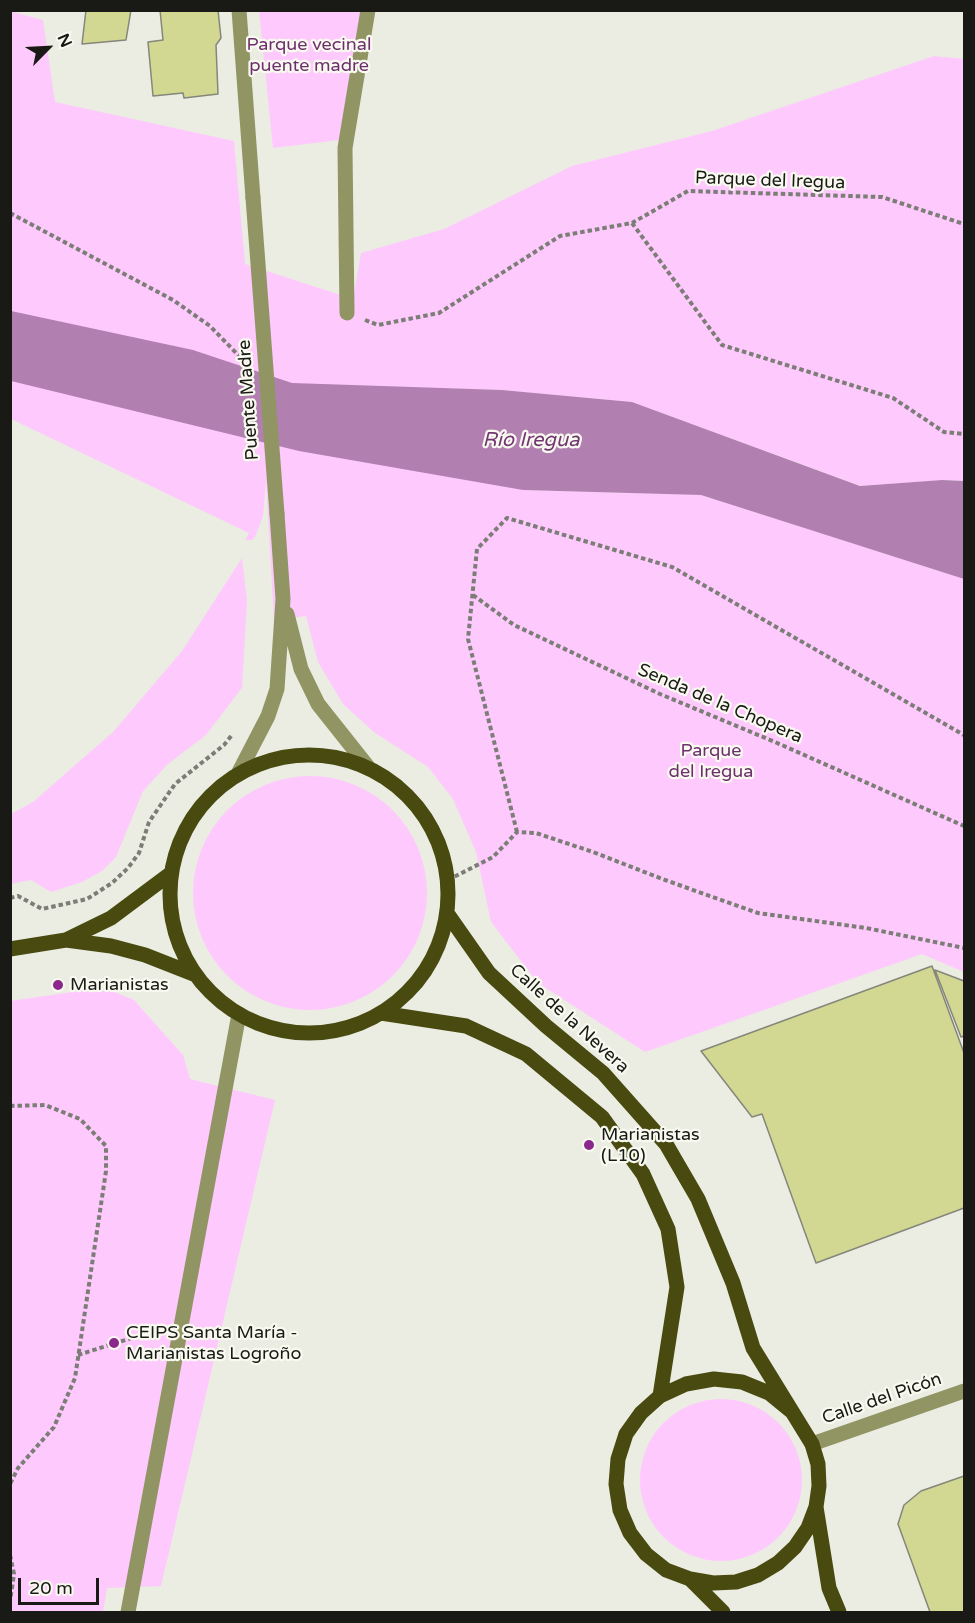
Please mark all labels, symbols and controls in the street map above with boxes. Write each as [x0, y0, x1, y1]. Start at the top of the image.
north arrow [18, 18, 78, 78]
text: N [53, 31, 76, 51]
park label: Parque vecinal puente madre [247, 34, 371, 76]
street label: Parque del Iregua [694, 168, 846, 194]
street label: Puente Madre [234, 339, 264, 461]
water label: Río Iregua [483, 429, 579, 453]
street label: Senda de la Chopera [634, 660, 806, 748]
park label: Parque del Iregua [669, 740, 753, 783]
street label: Calle de la Nevera [505, 960, 633, 1078]
place label: Marianistas [70, 974, 169, 996]
marker: Marianistas [51, 978, 65, 992]
place label: Marianistas (L10) [601, 1124, 700, 1166]
marker: Marianistas (L10) [582, 1138, 596, 1152]
place label: CEIPS Santa María - Marianistas Logroño [126, 1322, 301, 1364]
marker: CEIPS Santa María - Marianistas Logroño [107, 1336, 121, 1350]
street label: Calle del Picón [819, 1368, 945, 1430]
scale bar [21, 1566, 102, 1604]
text: 20 m [29, 1577, 73, 1599]

